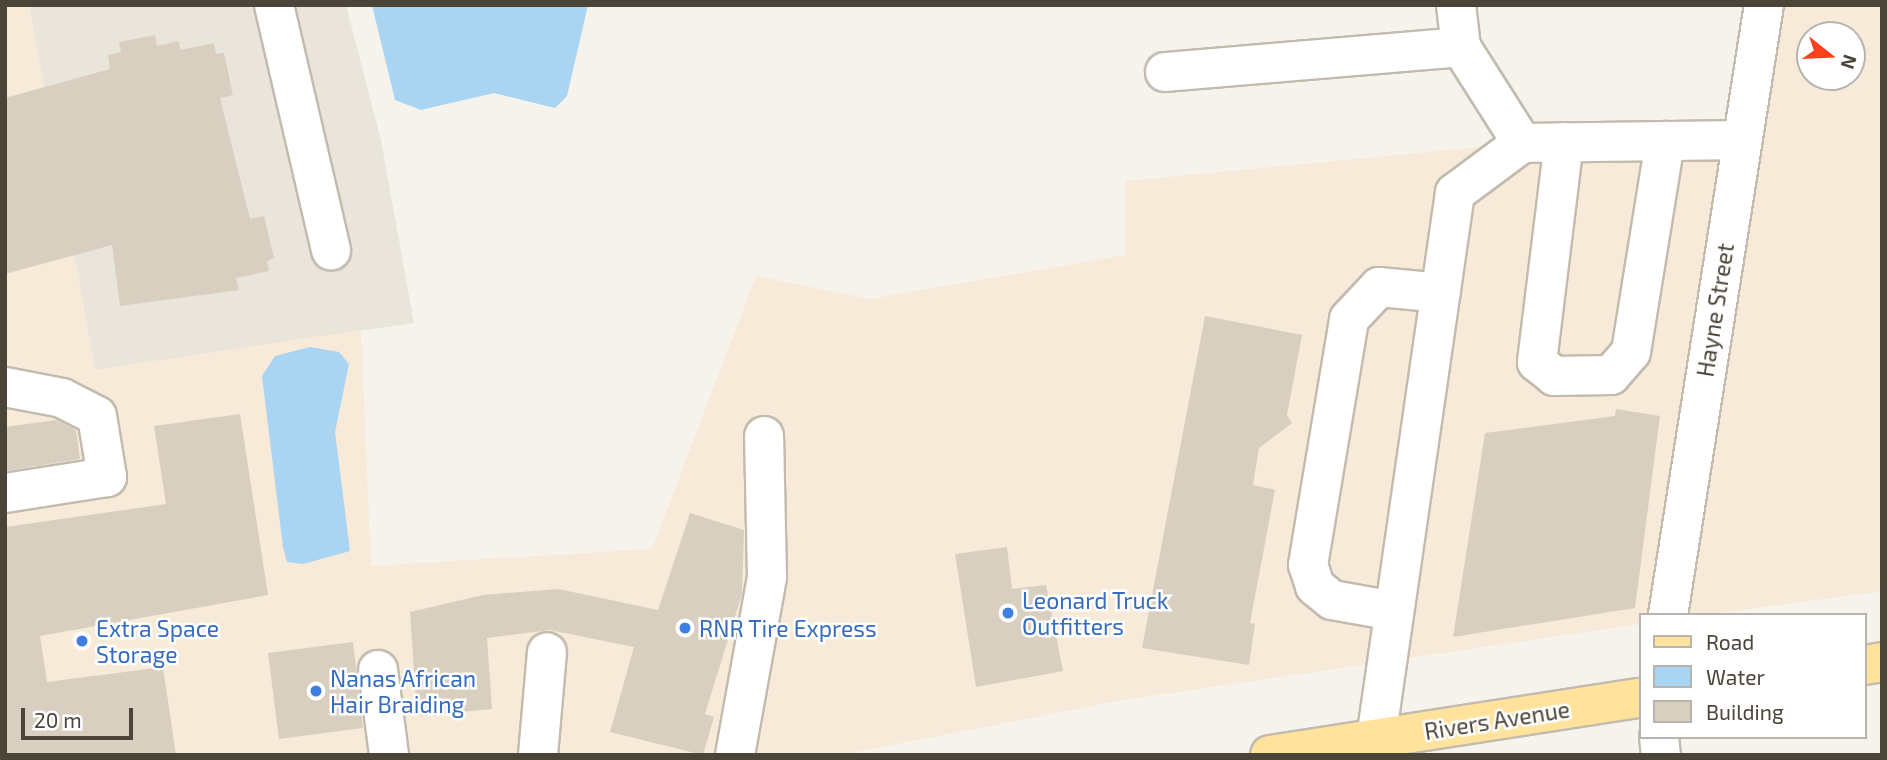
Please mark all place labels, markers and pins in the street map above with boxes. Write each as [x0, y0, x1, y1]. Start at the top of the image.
place label: Leonard Truck Outfitters [1022, 586, 1169, 640]
marker: Leonard Truck Outfitters [1000, 605, 1016, 621]
place label: Extra Space Storage [96, 614, 219, 668]
place label: RNR Tire Express [699, 614, 877, 642]
marker: RNR Tire Express [677, 620, 693, 636]
marker: Extra Space Storage [74, 633, 90, 649]
place label: Nanas African Hair Braiding [330, 664, 477, 718]
marker: Nanas African Hair Braiding [308, 683, 324, 699]

